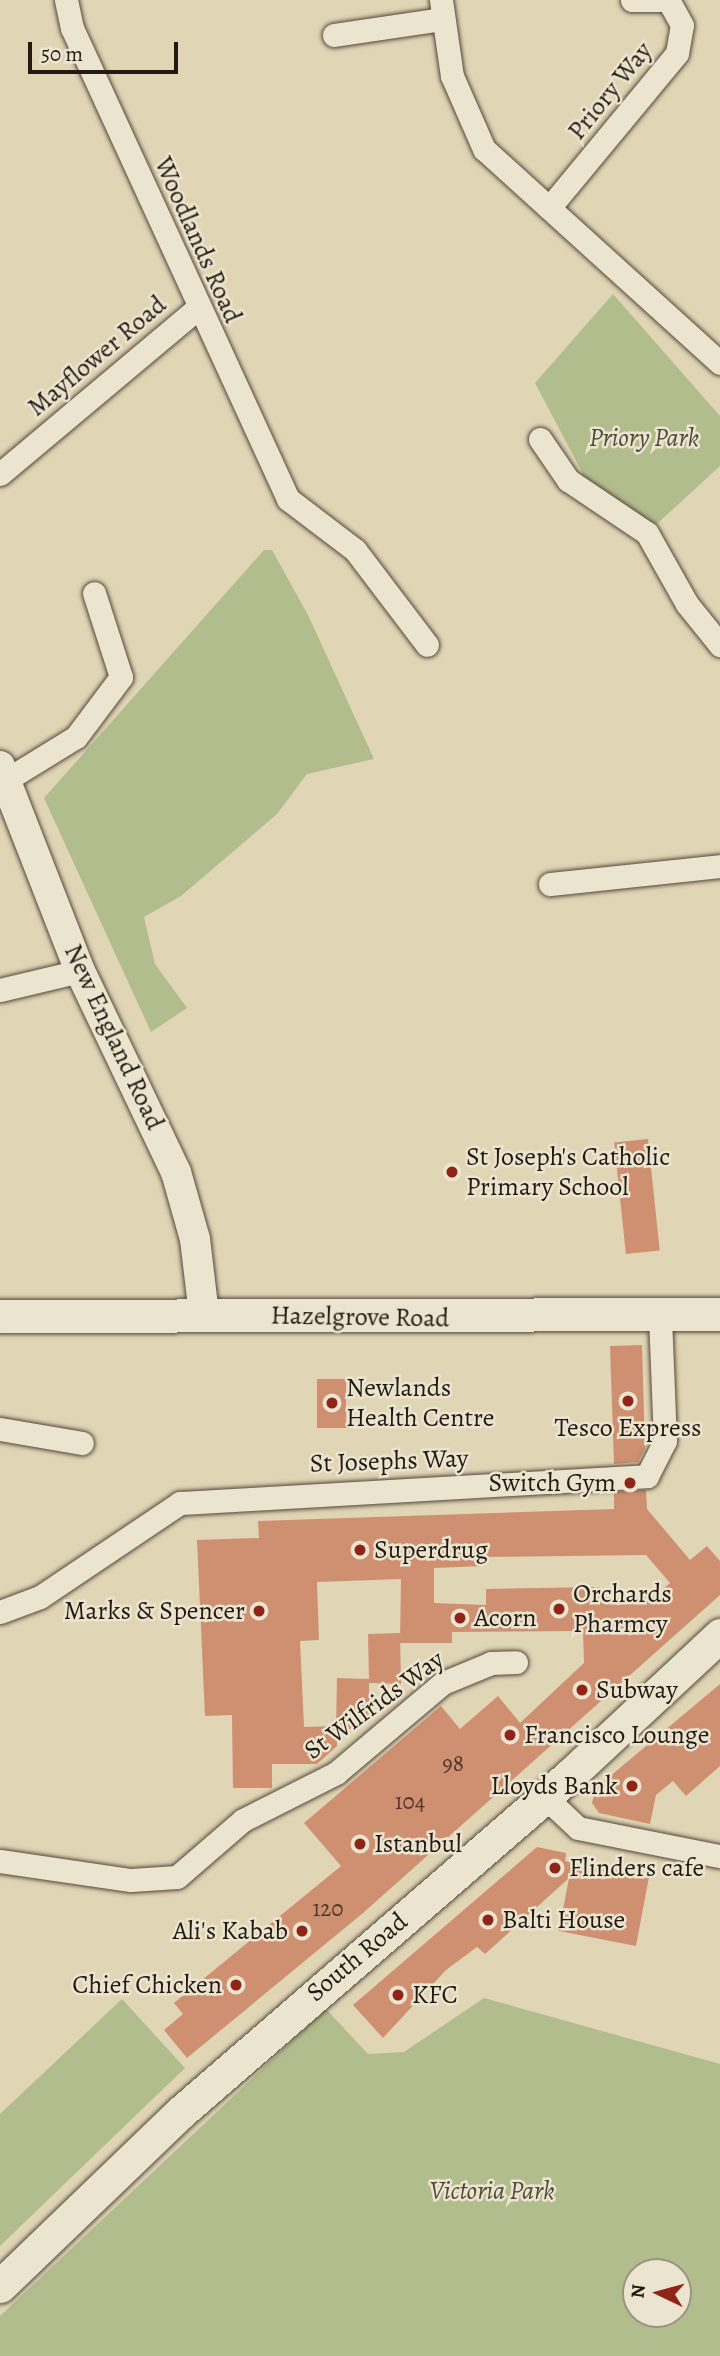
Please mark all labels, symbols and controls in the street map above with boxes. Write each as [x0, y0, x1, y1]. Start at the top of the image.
scale bar [32, 28, 182, 72]
street label: Priory Way [561, 36, 659, 146]
text: 50 m [41, 40, 83, 68]
street label: Woodlands Road [147, 152, 249, 328]
street label: Mayflower Road [21, 289, 173, 423]
park label: Priory Park [589, 422, 699, 454]
street label: New England Road [57, 939, 171, 1135]
place label: St Joseph's Catholic Primary School [466, 1141, 670, 1202]
marker: St Joseph's Catholic Primary School [444, 1164, 460, 1180]
street label: Hazelgrove Road [270, 1300, 450, 1334]
place label: Newlands Health Centre [346, 1372, 494, 1434]
marker: Tesco Express [620, 1393, 636, 1409]
marker: Newlands Health Centre [324, 1395, 340, 1411]
place label: Tesco Express [554, 1412, 702, 1444]
street label: St Josephs Way [309, 1443, 469, 1479]
place label: Switch Gym [488, 1467, 616, 1499]
marker: Switch Gym [622, 1475, 638, 1491]
place label: Superdrug [374, 1534, 488, 1566]
marker: Superdrug [352, 1542, 368, 1558]
place label: Orchards Pharmcy [573, 1578, 672, 1640]
place label: Marks & Spencer [64, 1595, 245, 1627]
marker: Orchards Pharmcy [551, 1601, 567, 1617]
place label: Acorn [474, 1602, 537, 1634]
marker: Marks & Spencer [251, 1603, 267, 1619]
marker: Acorn [452, 1610, 468, 1626]
street label: St Wilfrids Way [298, 1644, 450, 1766]
place label: Subway [596, 1674, 678, 1706]
marker: Subway [574, 1682, 590, 1698]
place label: Francisco Lounge [524, 1719, 710, 1751]
marker: Francisco Lounge [502, 1727, 518, 1743]
house number: 98 [442, 1750, 464, 1778]
place label: Lloyds Bank [490, 1770, 618, 1802]
marker: Lloyds Bank [624, 1778, 640, 1794]
house number: 104 [395, 1788, 425, 1816]
place label: Istanbul [374, 1828, 462, 1860]
marker: Istanbul [352, 1836, 368, 1852]
place label: Flinders cafe [569, 1852, 704, 1884]
marker: Flinders cafe [547, 1860, 563, 1876]
house number: 120 [312, 1895, 344, 1923]
place label: Balti House [502, 1904, 625, 1936]
street label: South Road [300, 1906, 414, 2008]
marker: Balti House [480, 1912, 496, 1928]
place label: Ali's Kabab [173, 1915, 288, 1947]
marker: Ali's Kabab [294, 1923, 310, 1939]
place label: Chief Chicken [72, 1969, 222, 2001]
marker: Chief Chicken [228, 1977, 244, 1993]
place label: KFC [412, 1979, 458, 2011]
marker: KFC [390, 1987, 406, 2003]
park label: Victoria Park [429, 2175, 555, 2207]
north arrow [622, 2258, 692, 2328]
text: N [625, 2283, 652, 2299]

